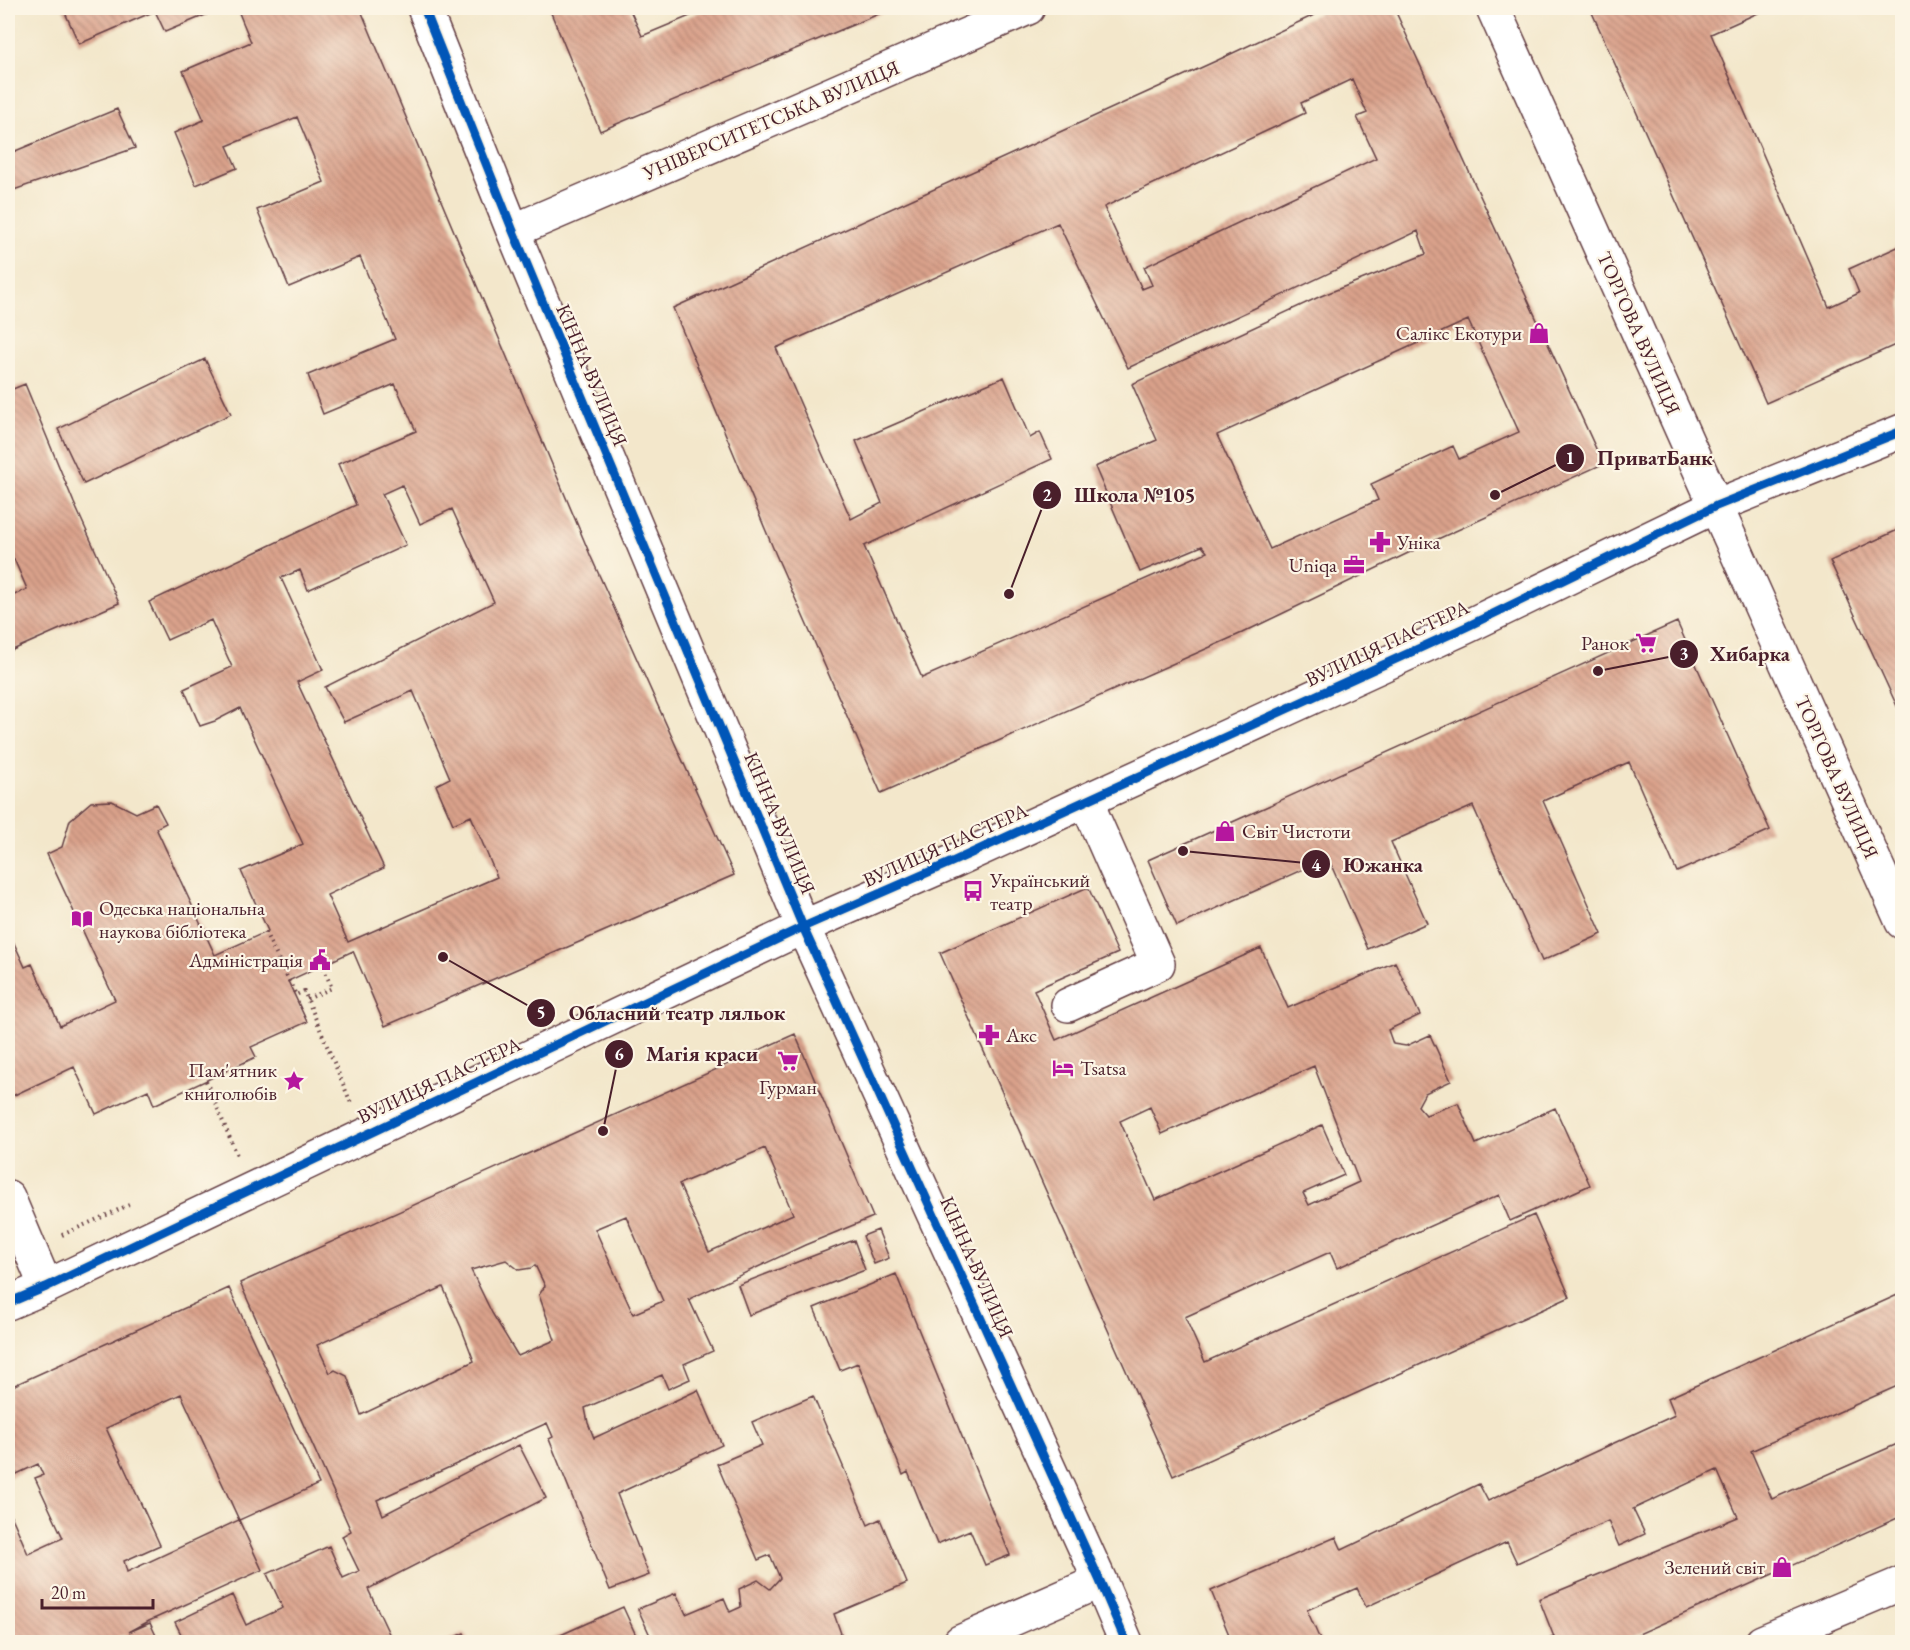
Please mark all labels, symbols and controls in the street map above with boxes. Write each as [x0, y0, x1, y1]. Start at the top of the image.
street label: УНІВЕРСИТЕТСЬКА ВУЛИЦЯ [638, 54, 903, 186]
street label: ТОРГОВА ВУЛИЦЯ [1591, 247, 1687, 419]
street label: КІННА ВУЛИЦЯ [550, 300, 634, 450]
place label: Салікс Екотури [1396, 320, 1522, 346]
shop icon: Салікс Екотури [1527, 321, 1551, 345]
callout: ПриватБанк [1555, 439, 1725, 478]
text: ПриватБанк [1597, 444, 1713, 471]
text: 1 [1565, 446, 1575, 469]
callout: Школа №105 [1032, 476, 1207, 515]
text: Школа №105 [1074, 481, 1196, 508]
text: 2 [1042, 483, 1052, 506]
place label: Уніка [1396, 529, 1441, 555]
pharmacy icon: Уніка [1368, 530, 1392, 554]
place label: Uniqa [1289, 552, 1337, 578]
office icon: Uniqa [1342, 553, 1366, 577]
street label: ВУЛИЦЯ ПАСТЕРА [1301, 594, 1473, 692]
place label: Ранок [1581, 630, 1629, 656]
supermarket icon: Ранок [1634, 631, 1658, 655]
callout: Хибарка [1669, 635, 1802, 674]
text: Хибарка [1709, 640, 1791, 667]
text: 3 [1679, 642, 1689, 665]
street label: ТОРГОВА ВУЛИЦЯ [1789, 691, 1885, 863]
street label: КІННА ВУЛИЦЯ [738, 748, 822, 898]
street label: ВУЛИЦЯ ПАСТЕРА [859, 797, 1032, 893]
place label: Світ Чистоти [1242, 818, 1351, 844]
shop icon: Світ Чистоти [1213, 819, 1237, 843]
callout: Южанка [1301, 845, 1435, 884]
text: Южанка [1343, 851, 1424, 878]
text: 4 [1311, 853, 1321, 876]
place label: Український театр [989, 867, 1091, 916]
bus stop icon: Український театр [961, 879, 985, 903]
place label: Одеська національна наукова бібліотека [99, 895, 265, 944]
library icon: Одеська національна наукова бібліотека [70, 907, 94, 931]
place label: Адміністрація [188, 947, 303, 973]
public building icon: Адміністрація [308, 948, 332, 972]
callout: Обласний театр ляльок [526, 993, 797, 1032]
text: Обласний театр ляльок [569, 999, 786, 1026]
text: 5 [536, 1001, 546, 1024]
place label: Акс [1005, 1022, 1037, 1048]
pharmacy icon: Акс [977, 1023, 1001, 1047]
street label: ВУЛИЦЯ ПАСТЕРА [353, 1031, 525, 1129]
callout: Магія краси [604, 1034, 770, 1073]
text: Магія краси [646, 1040, 758, 1067]
text: 6 [614, 1042, 624, 1065]
supermarket icon: Гурман [776, 1049, 800, 1073]
place label: Tsatsa [1080, 1055, 1127, 1081]
hotel icon: Tsatsa [1051, 1056, 1075, 1080]
place label: Пам'ятник книголюбів [184, 1057, 277, 1106]
place icon: Пам'ятник книголюбів [282, 1069, 306, 1093]
place label: Гурман [759, 1074, 817, 1100]
street label: КІННА ВУЛИЦЯ [934, 1192, 1020, 1342]
place label: Зелений світ [1665, 1554, 1765, 1580]
shop icon: Зелений світ [1770, 1555, 1794, 1579]
scale bar [42, 1572, 153, 1610]
text: 20 m [51, 1581, 86, 1604]

